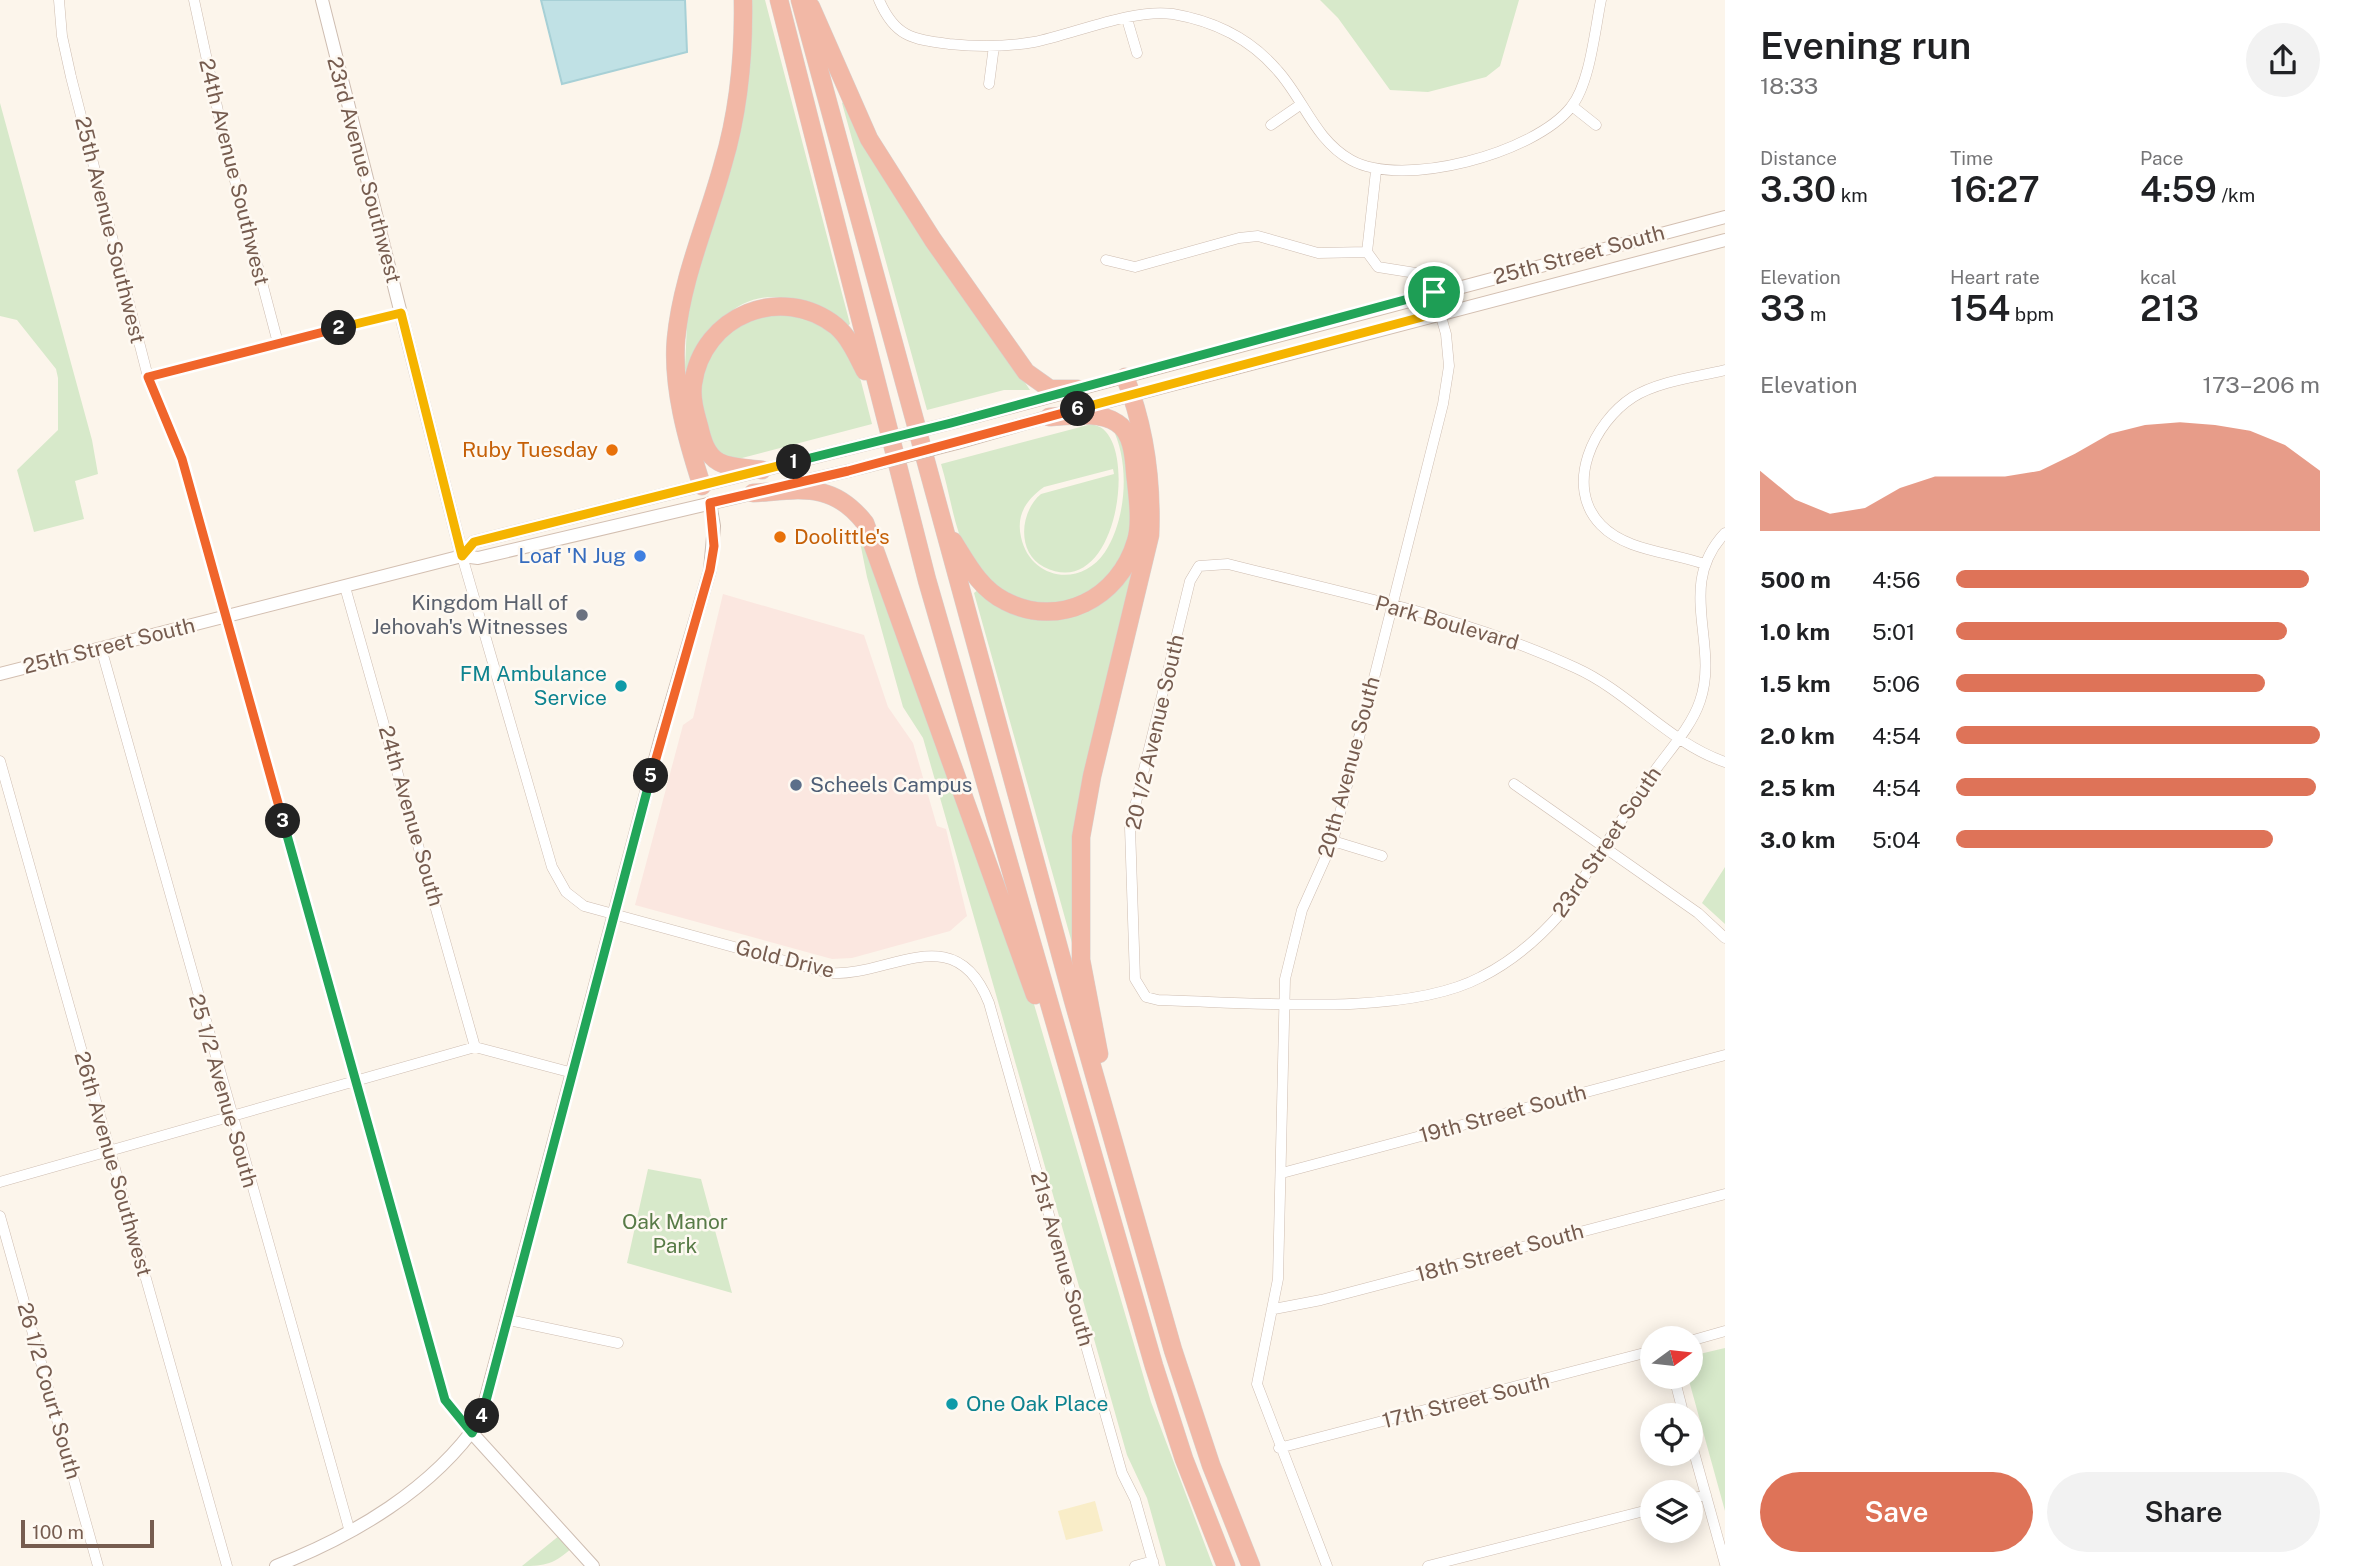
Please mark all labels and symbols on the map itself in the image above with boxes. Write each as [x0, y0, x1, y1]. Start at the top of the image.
street label: 23rd Avenue Southwest [322, 54, 407, 286]
street label: 24th Avenue Southwest [194, 56, 275, 288]
street label: 25th Avenue Southwest [70, 114, 151, 346]
street label: 25th Street South [1491, 220, 1667, 289]
pin [1404, 262, 1464, 322]
pin: 2 [322, 310, 356, 346]
pin: 6 [1060, 392, 1096, 426]
place label: Ruby Tuesday [462, 437, 598, 462]
marker: Ruby Tuesday [604, 442, 620, 458]
pin: 1 [776, 444, 812, 480]
place label: Doolittle's [794, 524, 890, 549]
marker: Doolittle's [772, 529, 788, 545]
place label: Loaf 'N Jug [518, 543, 626, 568]
marker: Loaf 'N Jug [632, 548, 648, 564]
place label: Kingdom Hall of Jehovah's Witnesses [371, 590, 568, 639]
street label: Park Boulevard [1372, 590, 1522, 655]
marker: Kingdom Hall of Jehovah's Witnesses [574, 607, 590, 623]
street label: 25th Street South [20, 612, 197, 679]
street label: 20 1/2 Avenue South [1120, 632, 1189, 832]
place label: FM Ambulance Service [460, 661, 607, 710]
street label: 20th Avenue South [1312, 674, 1385, 860]
marker: FM Ambulance Service [613, 678, 629, 694]
street label: 24th Avenue South [374, 723, 449, 909]
pin: 5 [634, 758, 668, 794]
street label: 23rd Street South [1547, 762, 1666, 922]
place label: Scheels Campus [810, 772, 972, 797]
marker: Scheels Campus [788, 777, 804, 793]
pin: 3 [266, 804, 300, 838]
street label: Gold Drive [733, 934, 837, 983]
street label: 25 1/2 Avenue South [184, 991, 263, 1190]
street label: 26th Avenue Southwest [69, 1049, 158, 1279]
street label: 19th Street South [1417, 1079, 1589, 1148]
street label: 21st Avenue South [1026, 1169, 1099, 1349]
park label: Oak Manor Park [622, 1209, 728, 1258]
street label: 18th Street South [1413, 1218, 1586, 1287]
street label: 26 1/2 Court South [12, 1300, 87, 1482]
north arrow [1640, 1326, 1703, 1390]
street label: 17th Street South [1380, 1368, 1552, 1433]
place label: One Oak Place [966, 1391, 1108, 1416]
marker: One Oak Place [944, 1396, 960, 1412]
pin: 4 [464, 1398, 500, 1434]
scale bar [21, 1517, 154, 1549]

